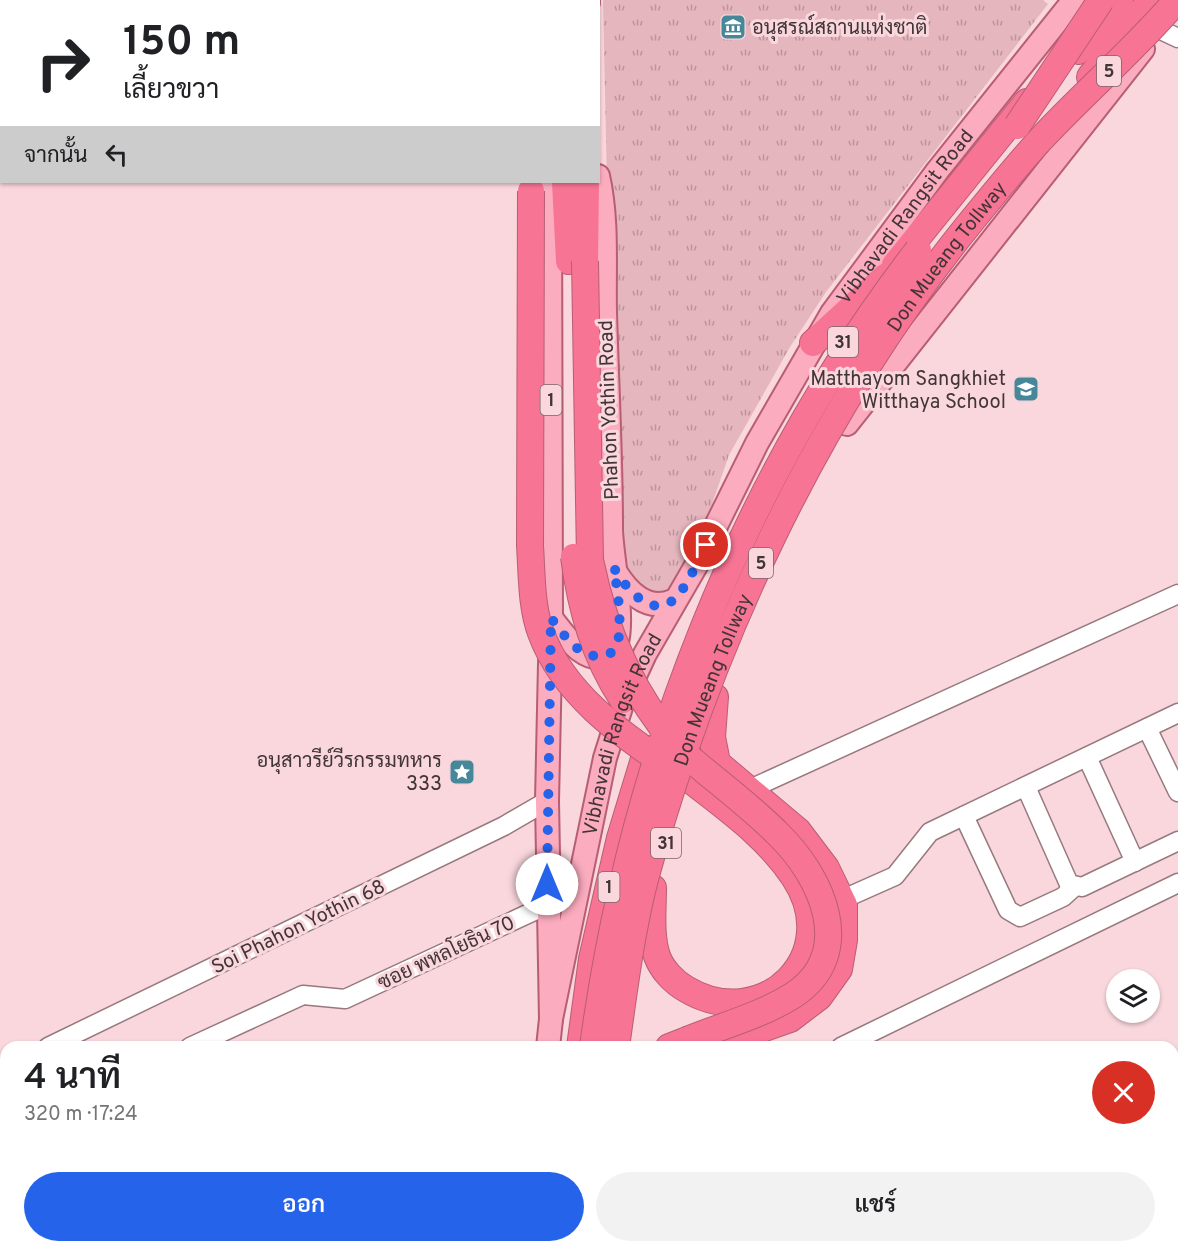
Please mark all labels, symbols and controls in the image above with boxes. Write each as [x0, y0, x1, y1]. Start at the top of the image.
museum icon: อนุสรณ์สถานแห่งชาติ [718, 12, 748, 42]
place label: อนุสรณ์สถานแห่งชาติ [752, 13, 927, 42]
text: 150 m [123, 17, 240, 70]
icon: right [24, 24, 102, 102]
road number: 5 [1097, 56, 1121, 86]
text: เลี้ยวขวา [123, 74, 219, 108]
street label: Vibhavadi Rangsit Road [832, 125, 980, 310]
icon: left [100, 138, 133, 171]
text: จากนั้น [24, 143, 88, 170]
street label: Don Mueang Tollway [882, 177, 1014, 338]
street label: Phahon Yothin Road [594, 320, 626, 500]
road number: 31 [828, 327, 858, 357]
place label: Matthayom Sangkhiet Witthaya School [810, 367, 1006, 416]
school or university icon: Matthayom Sangkhiet Witthaya School [1011, 374, 1041, 404]
road number: 1 [540, 385, 562, 415]
pin [680, 519, 731, 570]
icon: arrive [689, 528, 722, 561]
road number: 5 [749, 548, 773, 578]
street label: Don Mueang Tollway [669, 590, 759, 770]
street label: Vibhavadi Rangsit Road [578, 629, 669, 838]
place label: อนุสาวรีย์วีรกรรมทหาร 333 [257, 746, 442, 798]
place icon: อนุสาวรีย์วีรกรรมทหาร 333 [447, 757, 477, 787]
road number: 31 [651, 828, 681, 858]
position arrow [515, 852, 579, 916]
road number: 1 [598, 872, 620, 902]
street label: Soi Phahon Yothin 68 [208, 874, 390, 981]
street label: ซอย พหลโยธิน 70 [373, 909, 519, 997]
map controls [1106, 969, 1160, 1023]
button: layers [1106, 969, 1160, 1023]
text: 4 นาที [24, 1056, 121, 1102]
button: close [1092, 1061, 1155, 1124]
text: 320 m · 17:24 [24, 1102, 138, 1128]
button: ออก [24, 1172, 584, 1241]
button: แชร์ [596, 1172, 1155, 1241]

